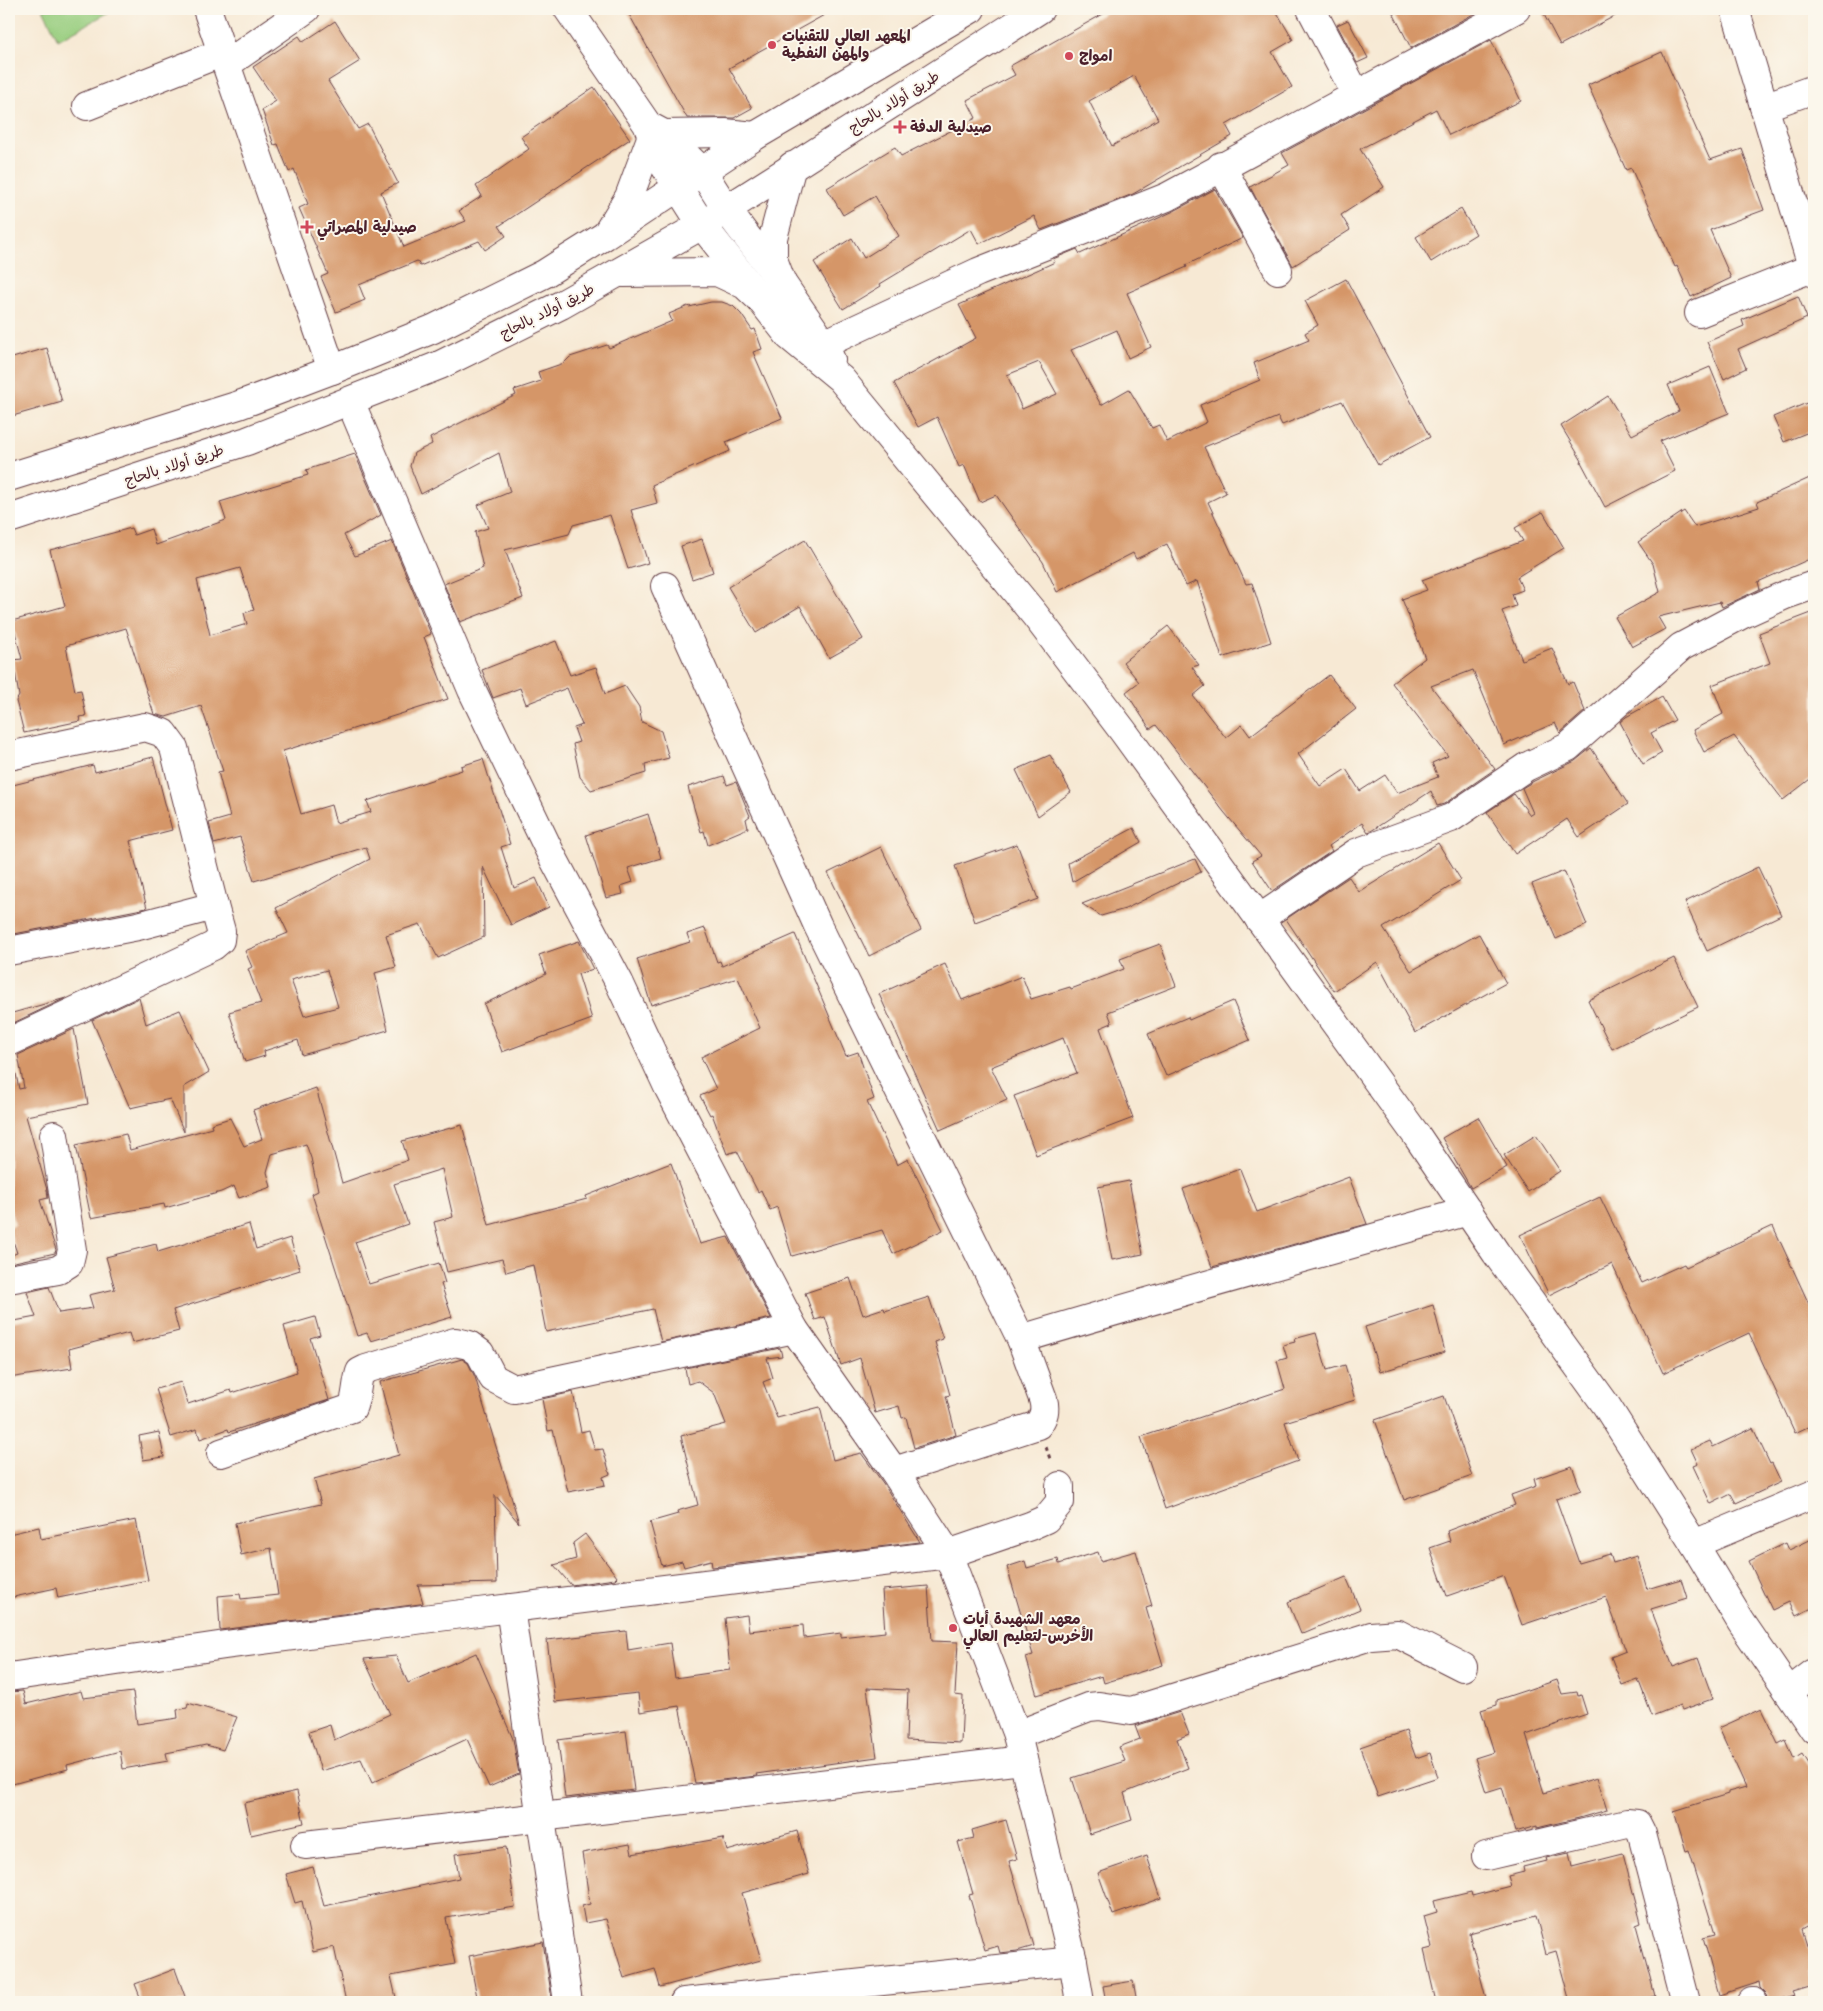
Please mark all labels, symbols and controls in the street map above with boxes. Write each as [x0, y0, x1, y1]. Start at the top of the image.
place label: المعهد العالي للتقنيات والمهن النفطية [782, 25, 911, 62]
marker: المعهد العالي للتقنيات والمهن النفطية [766, 39, 778, 51]
place label: امواج [1079, 45, 1112, 66]
marker: امواج [1063, 50, 1075, 62]
street label: طريق أولاد بالحاج [844, 65, 943, 138]
place label: صيدلية الدفة [910, 116, 992, 136]
marker: صيدلية الدفة [894, 121, 906, 133]
place label: صيدلية المصراتي [317, 216, 417, 241]
marker: صيدلية المصراتي [301, 221, 313, 233]
street label: طريق أولاد بالحاج [496, 278, 598, 343]
street label: طريق أولاد بالحاج [121, 438, 226, 491]
place label: معهد الشهيدة أيات الأخرس-لتعليم العالي [963, 1608, 1093, 1650]
marker: معهد الشهيدة أيات الأخرس-لتعليم العالي [947, 1622, 959, 1634]

